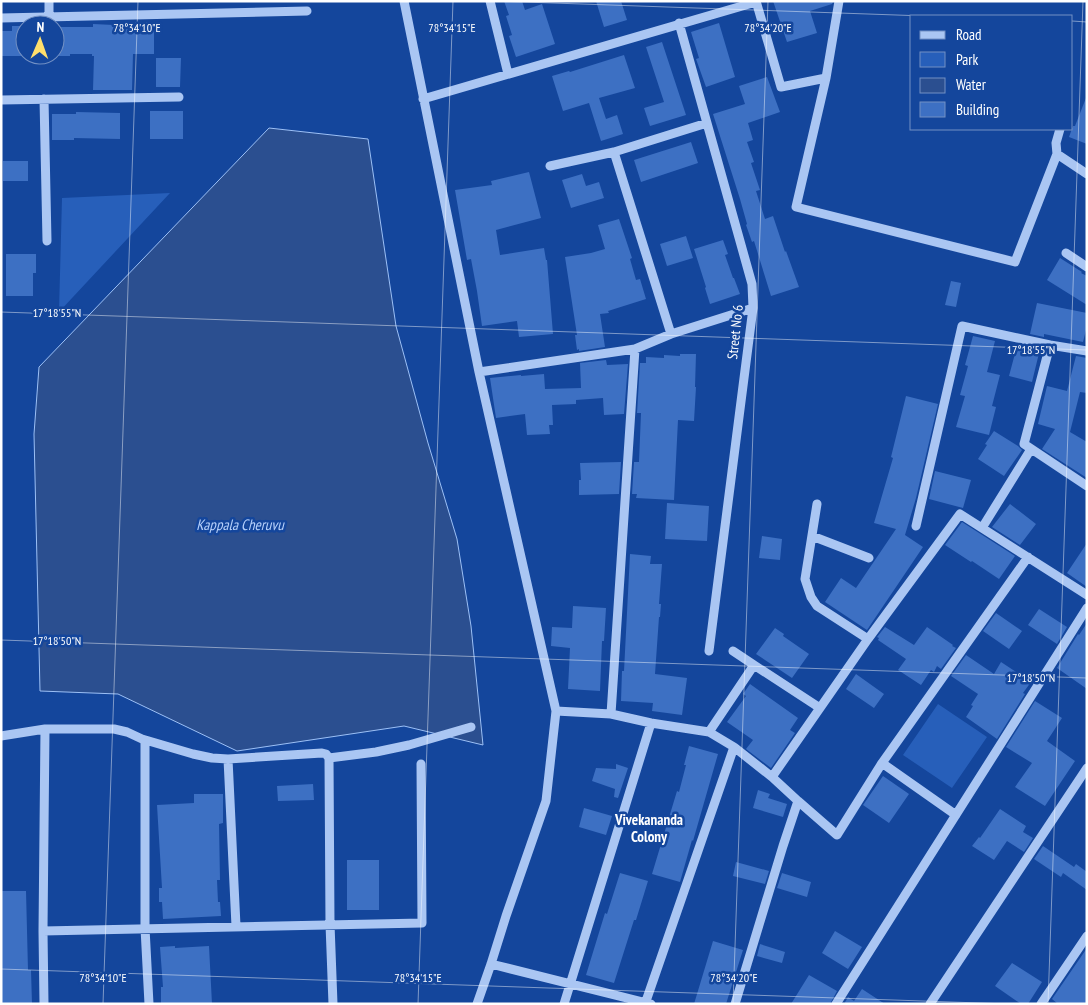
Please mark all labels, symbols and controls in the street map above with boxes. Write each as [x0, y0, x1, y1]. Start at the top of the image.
north arrow [15, 15, 65, 65]
legend [910, 15, 1073, 130]
text: N [36, 18, 45, 36]
text: 78°34'10"E [113, 20, 161, 35]
text: 78°34'15"E [428, 20, 476, 35]
text: 78°34'20"E [744, 20, 792, 35]
text: Road [956, 25, 982, 44]
text: Park [956, 50, 978, 69]
text: Water [956, 75, 987, 94]
text: Building [956, 100, 999, 119]
street label: Street No 6 [723, 304, 747, 360]
text: 17°18'55"N [33, 305, 81, 320]
text: 17°18'55"N [1007, 342, 1055, 357]
water label: Kappala Cheruvu [196, 515, 285, 534]
text: 17°18'50"N [33, 633, 81, 648]
text: 17°18'50"N [1007, 670, 1055, 685]
district label: Vivekananda Colony [614, 810, 683, 846]
text: 78°34'10"E [79, 970, 127, 985]
text: 78°34'15"E [394, 970, 442, 985]
text: 78°34'20"E [710, 970, 758, 985]

